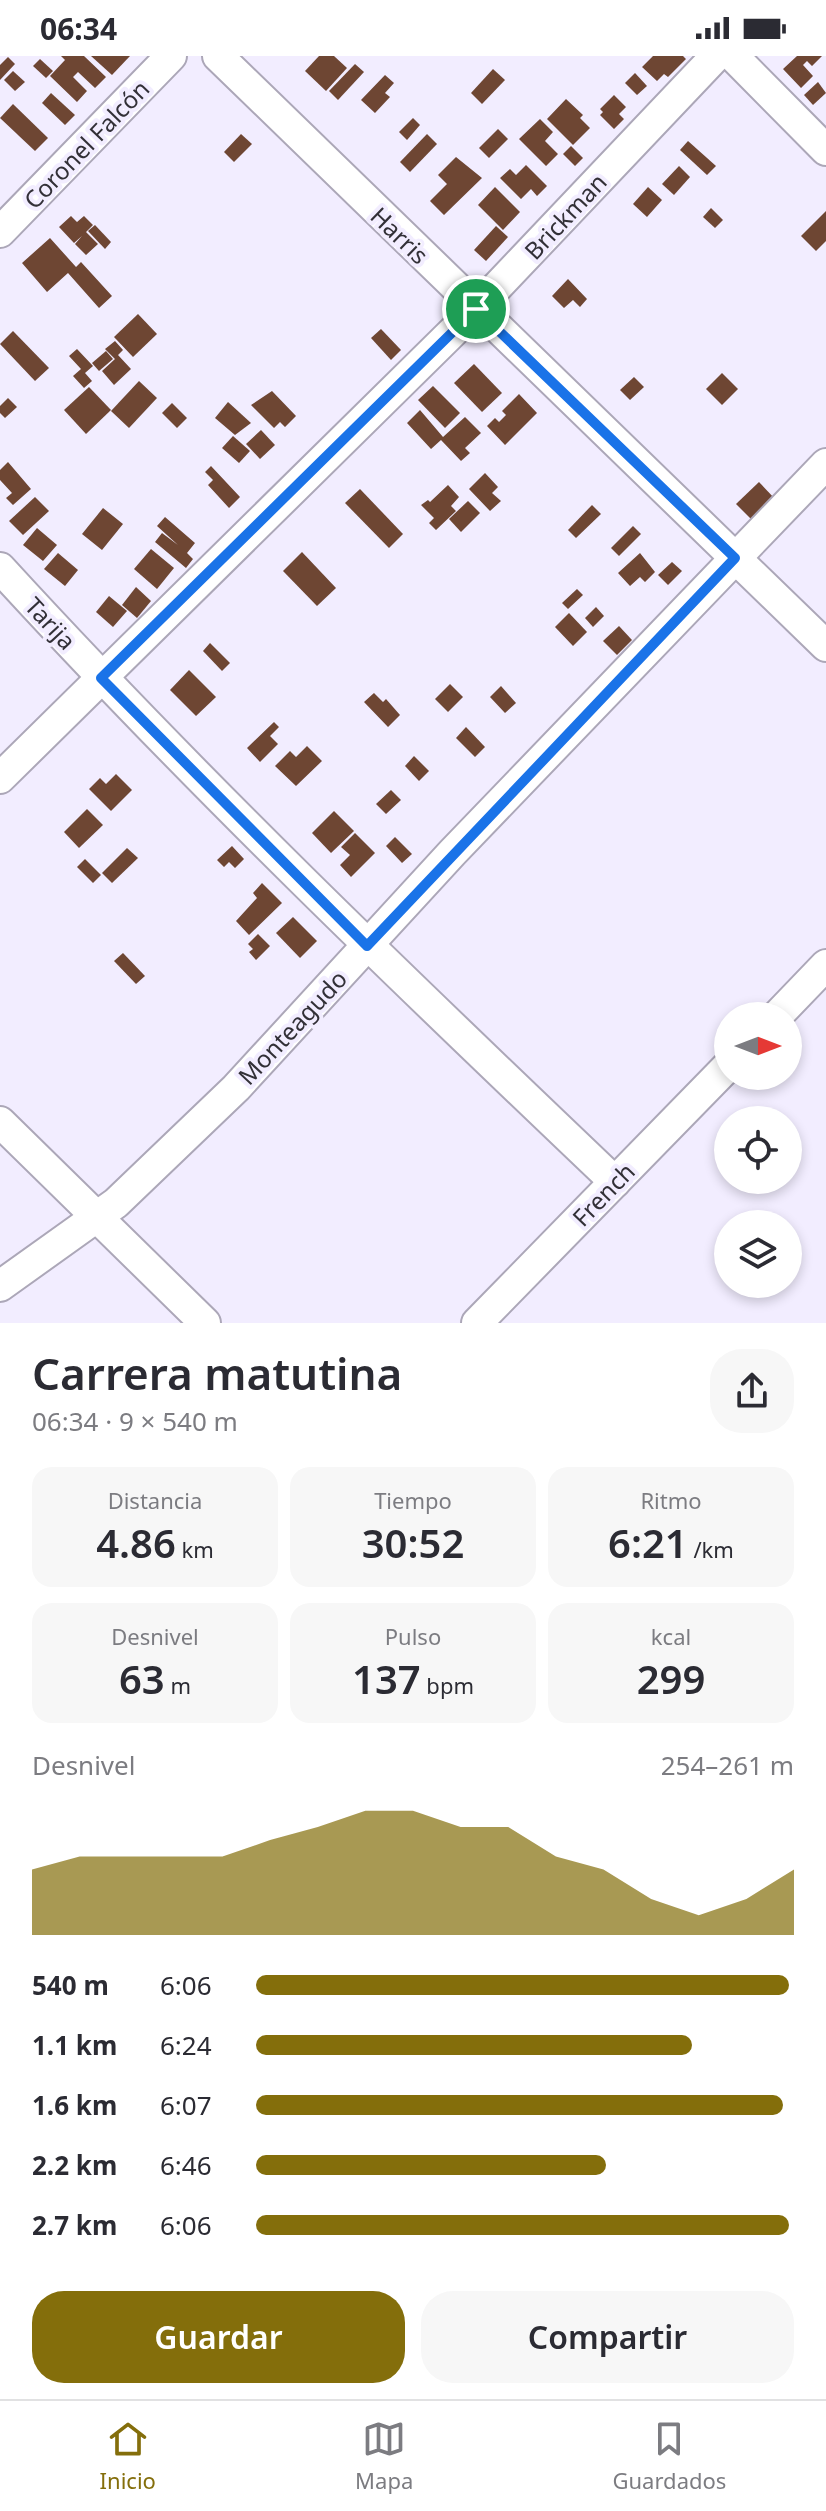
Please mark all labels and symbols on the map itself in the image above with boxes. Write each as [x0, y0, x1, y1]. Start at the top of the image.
street label: Coronel Falcón [16, 72, 156, 216]
street label: Brickman [517, 166, 613, 266]
street label: Harris [364, 199, 436, 271]
pin [442, 275, 510, 343]
street label: Tarija [18, 590, 84, 656]
street label: Monteagudo [230, 962, 354, 1092]
north arrow [714, 1002, 802, 1090]
street label: French [565, 1155, 641, 1233]

